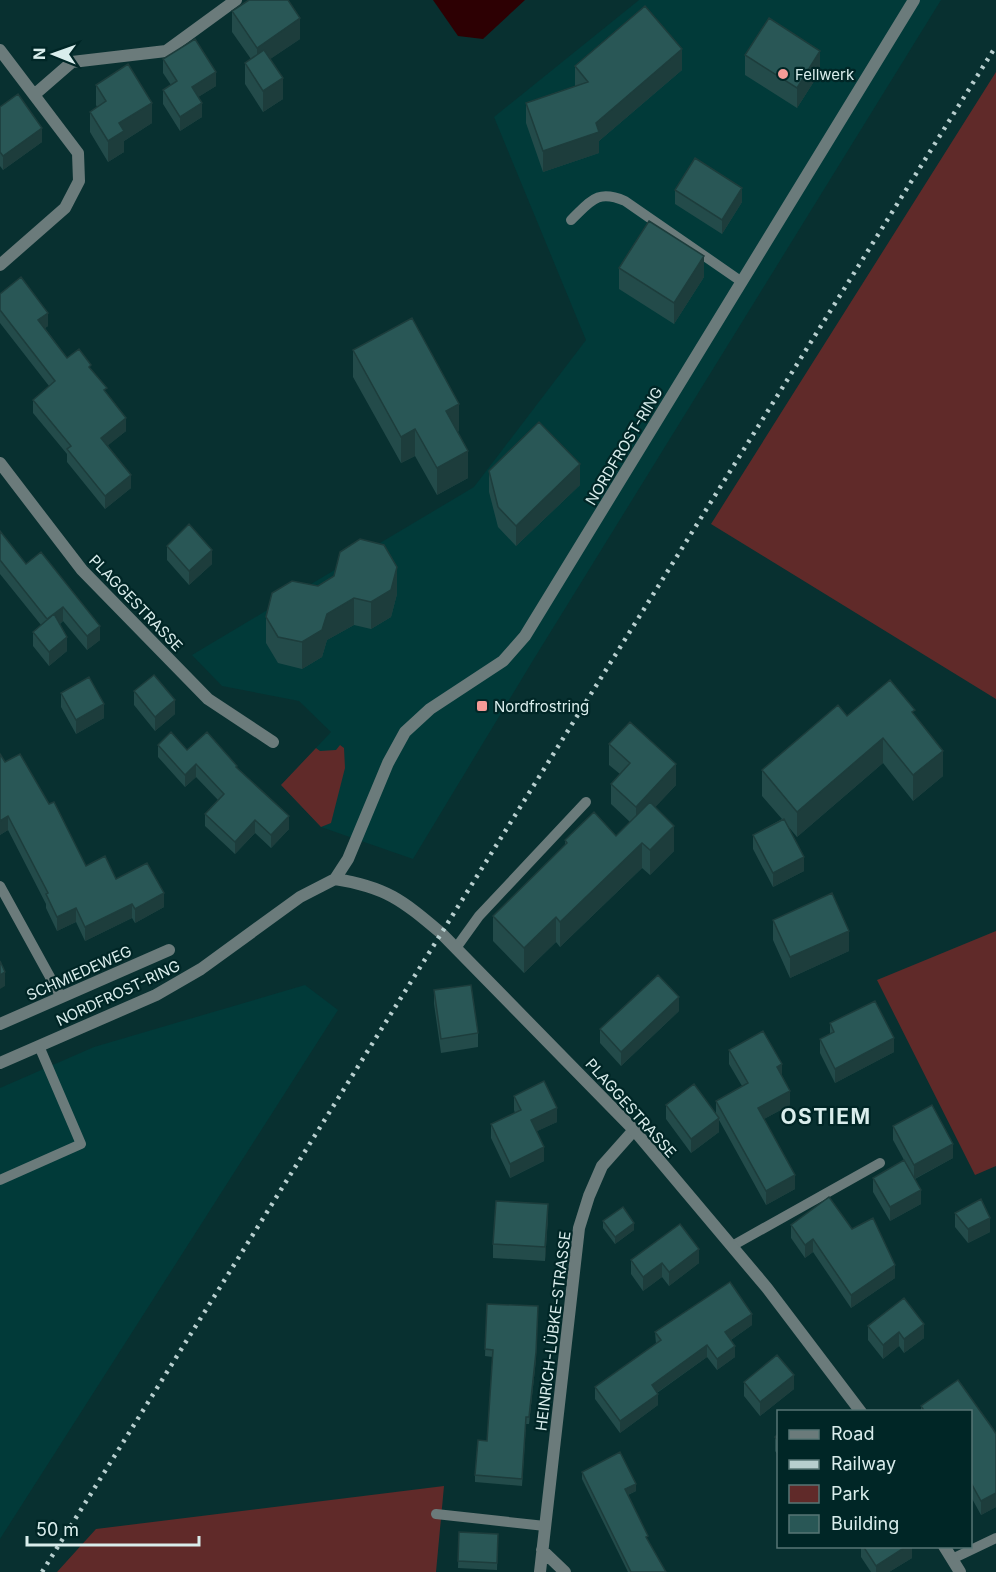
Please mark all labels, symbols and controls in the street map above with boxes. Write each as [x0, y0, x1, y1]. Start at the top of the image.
north arrow [24, 24, 84, 84]
text: N [29, 47, 49, 60]
place label: Fellwerk [795, 65, 855, 84]
marker: Fellwerk [776, 67, 790, 81]
street label: NORDFROST-RING [581, 383, 667, 509]
street label: PLAGGESTRASSE [85, 551, 187, 655]
place label: Nordfrostring [494, 697, 589, 716]
marker: Nordfrostring [475, 699, 489, 713]
street label: SCHMIEDEWEG [23, 941, 135, 1005]
street label: NORDFROST-RING [53, 956, 183, 1030]
street label: PLAGGESTRASSE [581, 1055, 681, 1161]
district label: OSTIEM [780, 1104, 872, 1129]
street label: HEINRICH-LÜBKE-STRASSE [531, 1230, 575, 1432]
legend [777, 1410, 972, 1548]
text: Road [831, 1423, 874, 1444]
text: Railway [831, 1453, 896, 1474]
text: Park [831, 1483, 870, 1504]
scale bar [27, 1509, 200, 1547]
text: Building [831, 1513, 899, 1534]
text: 50 m [36, 1519, 79, 1540]

